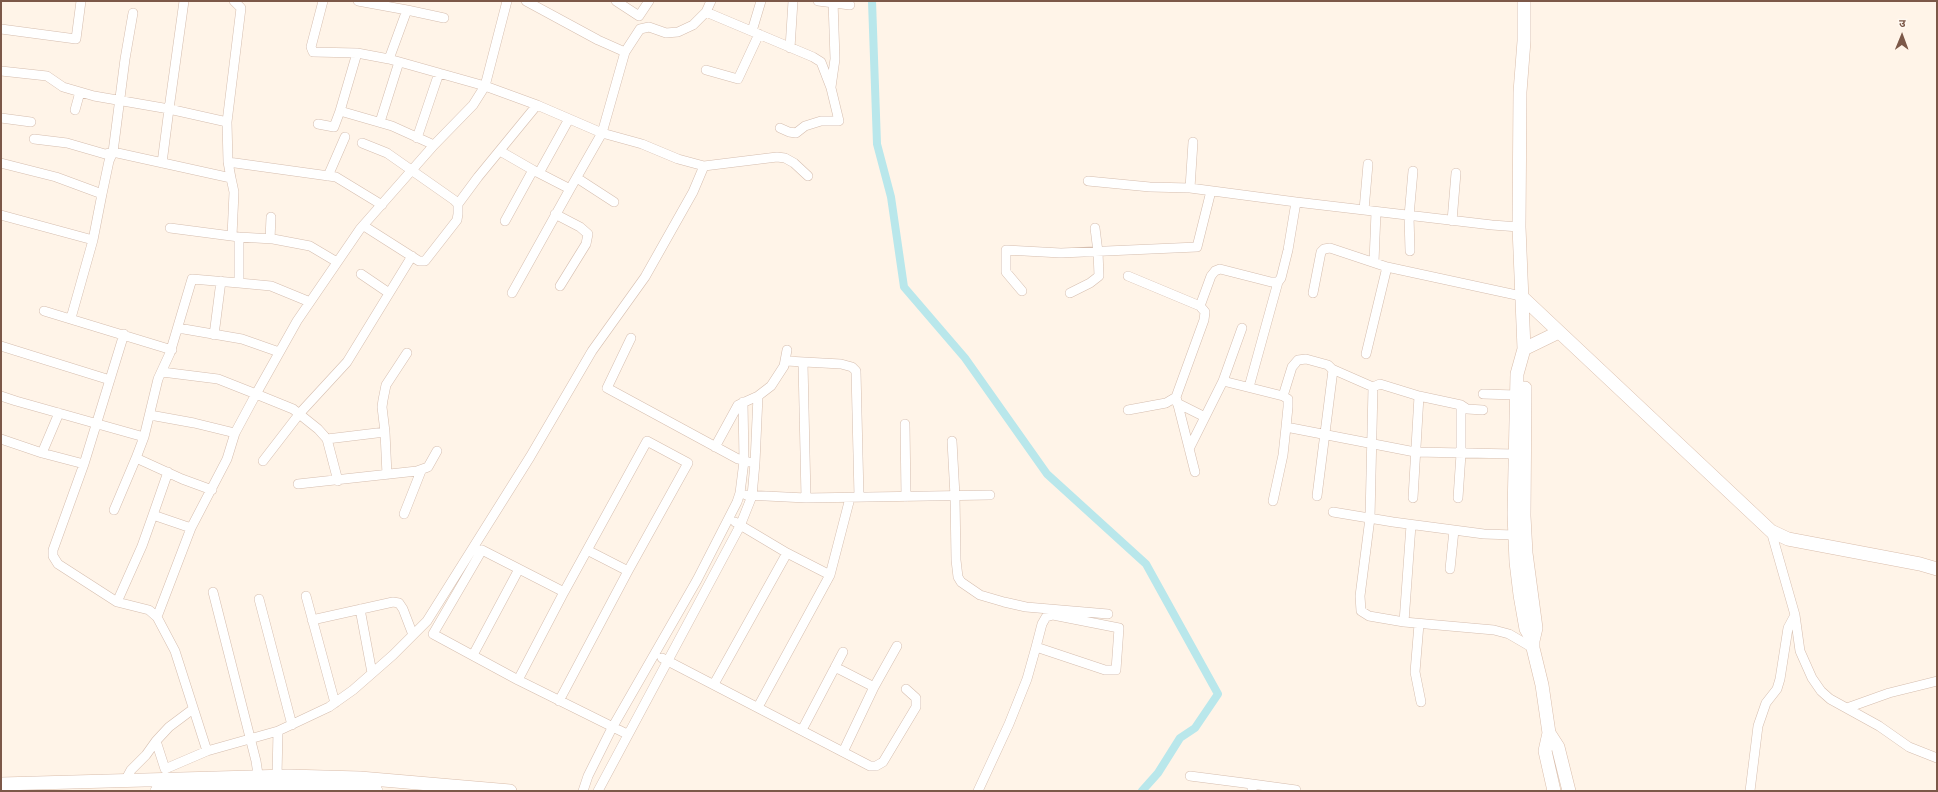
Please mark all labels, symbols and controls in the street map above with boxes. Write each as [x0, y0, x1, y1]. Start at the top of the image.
north arrow [1882, 16, 1922, 56]
text: उ [1899, 16, 1906, 31]

